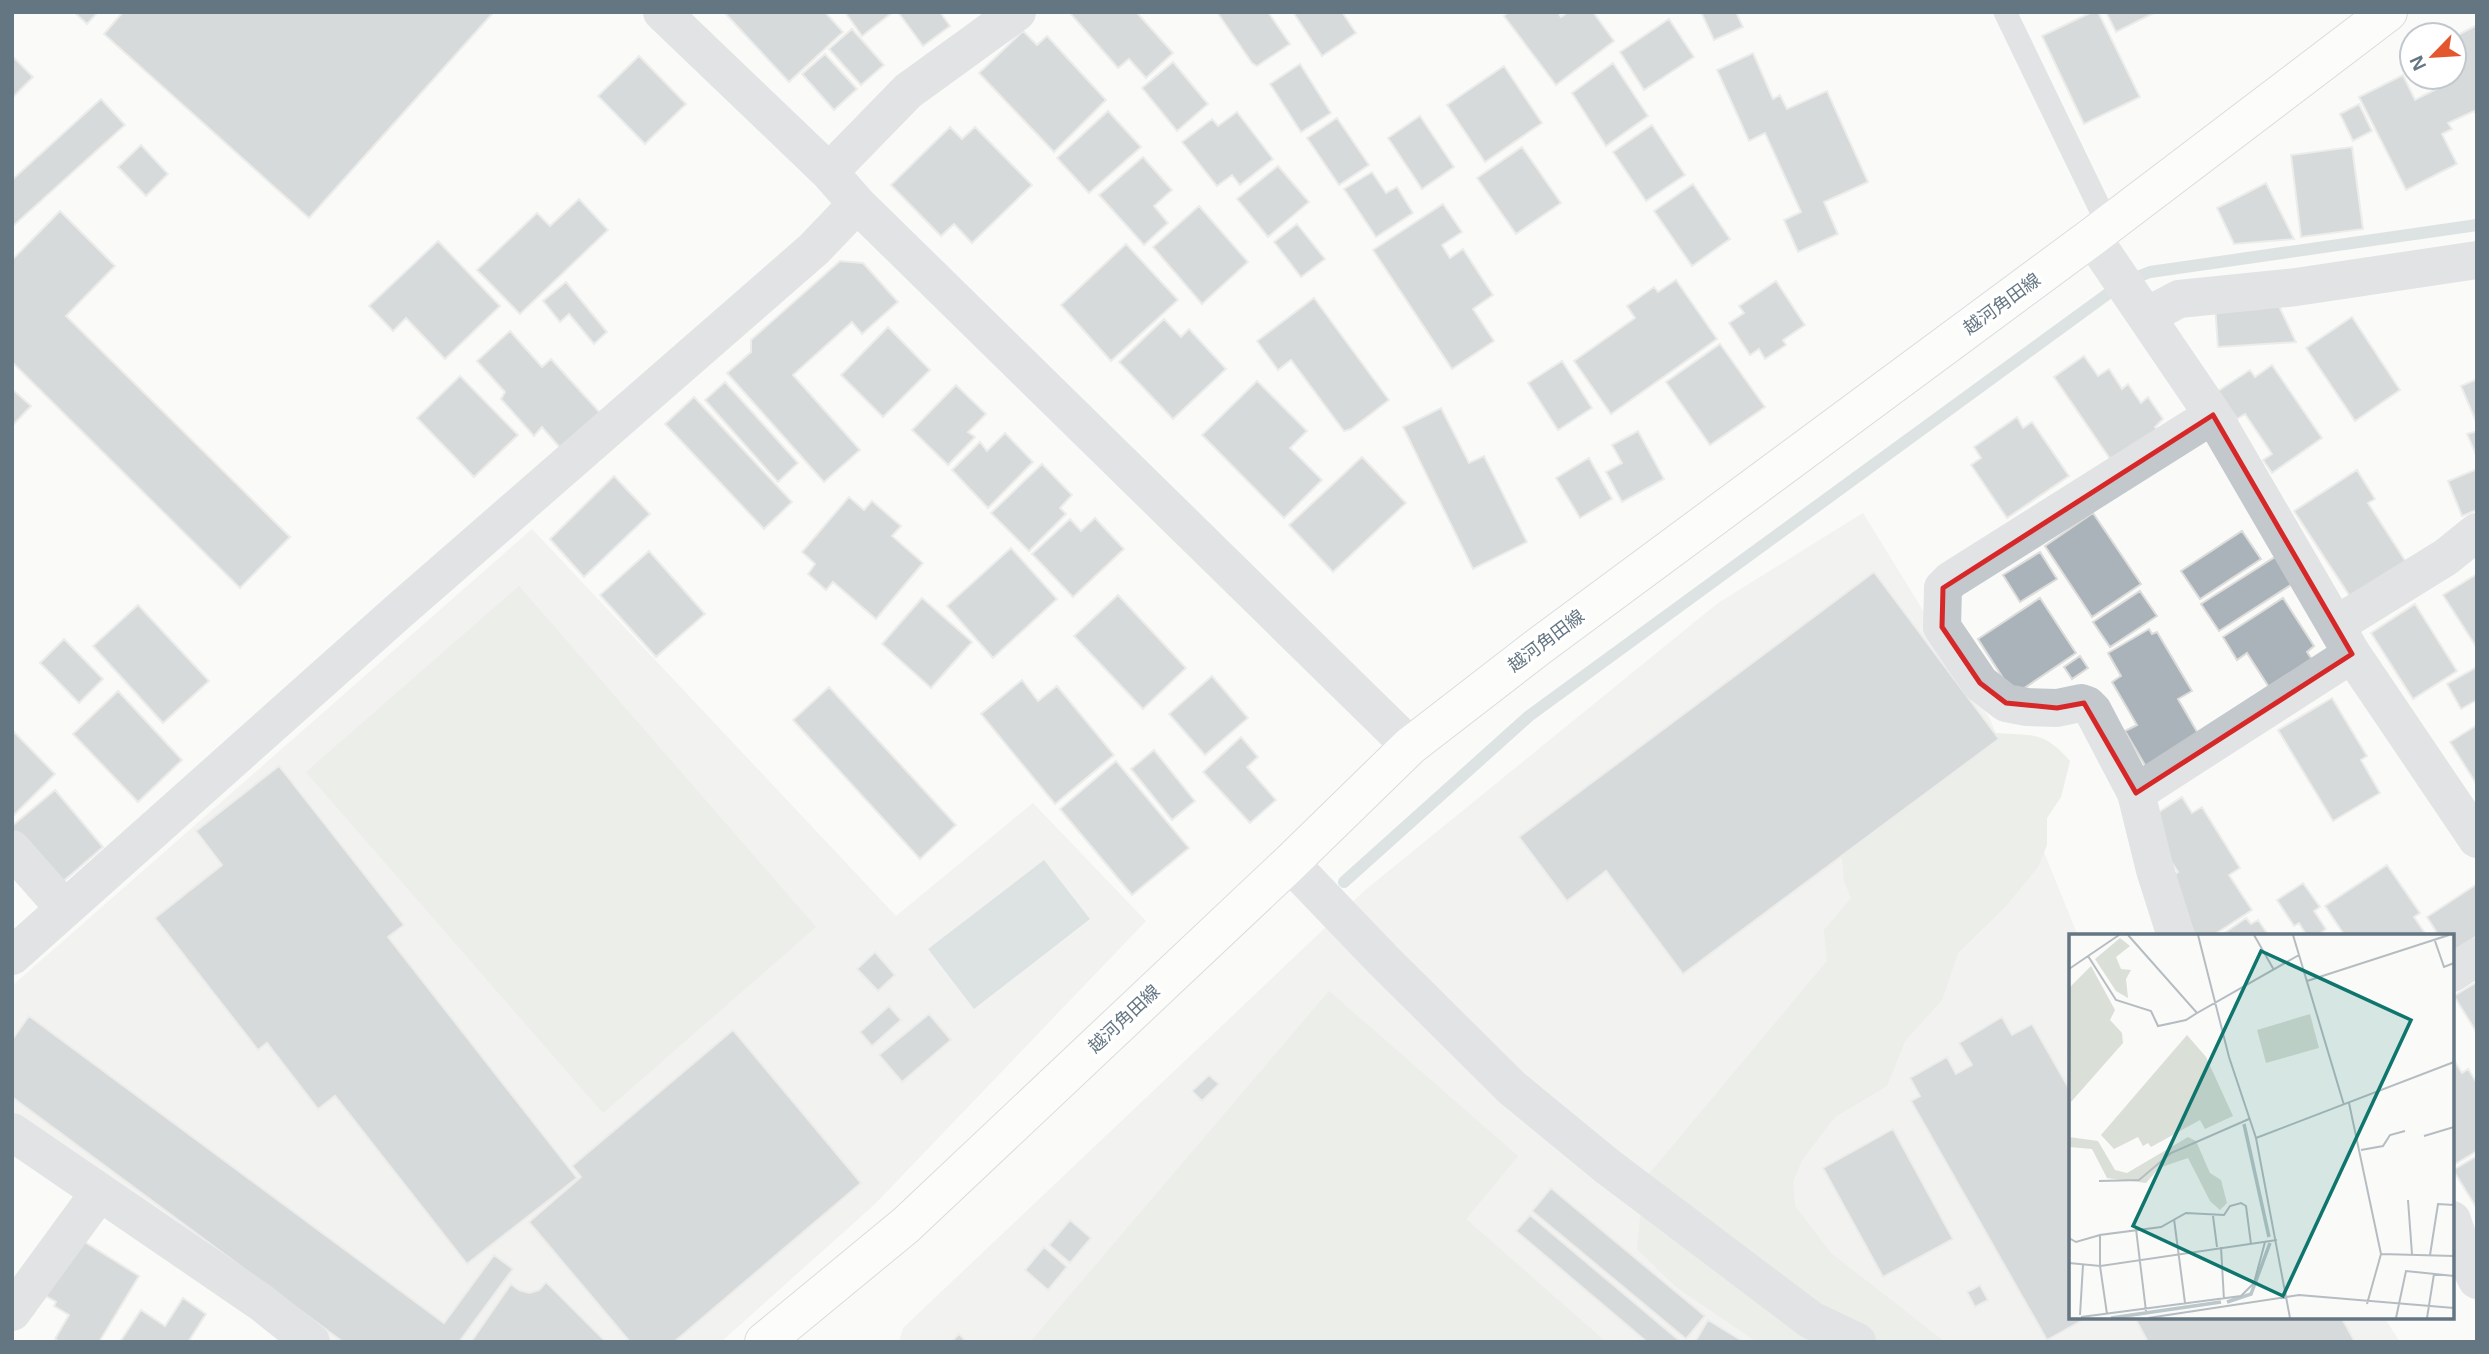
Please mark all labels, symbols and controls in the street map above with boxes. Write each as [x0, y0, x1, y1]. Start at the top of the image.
north arrow [2398, 21, 2468, 91]
text: N [2406, 52, 2430, 74]
street label: 越河角田線 [1960, 269, 2044, 339]
street label: 越河角田線 [1504, 606, 1588, 676]
inset map [2069, 934, 2454, 1319]
street label: 越河角田線 [1084, 981, 1164, 1057]

